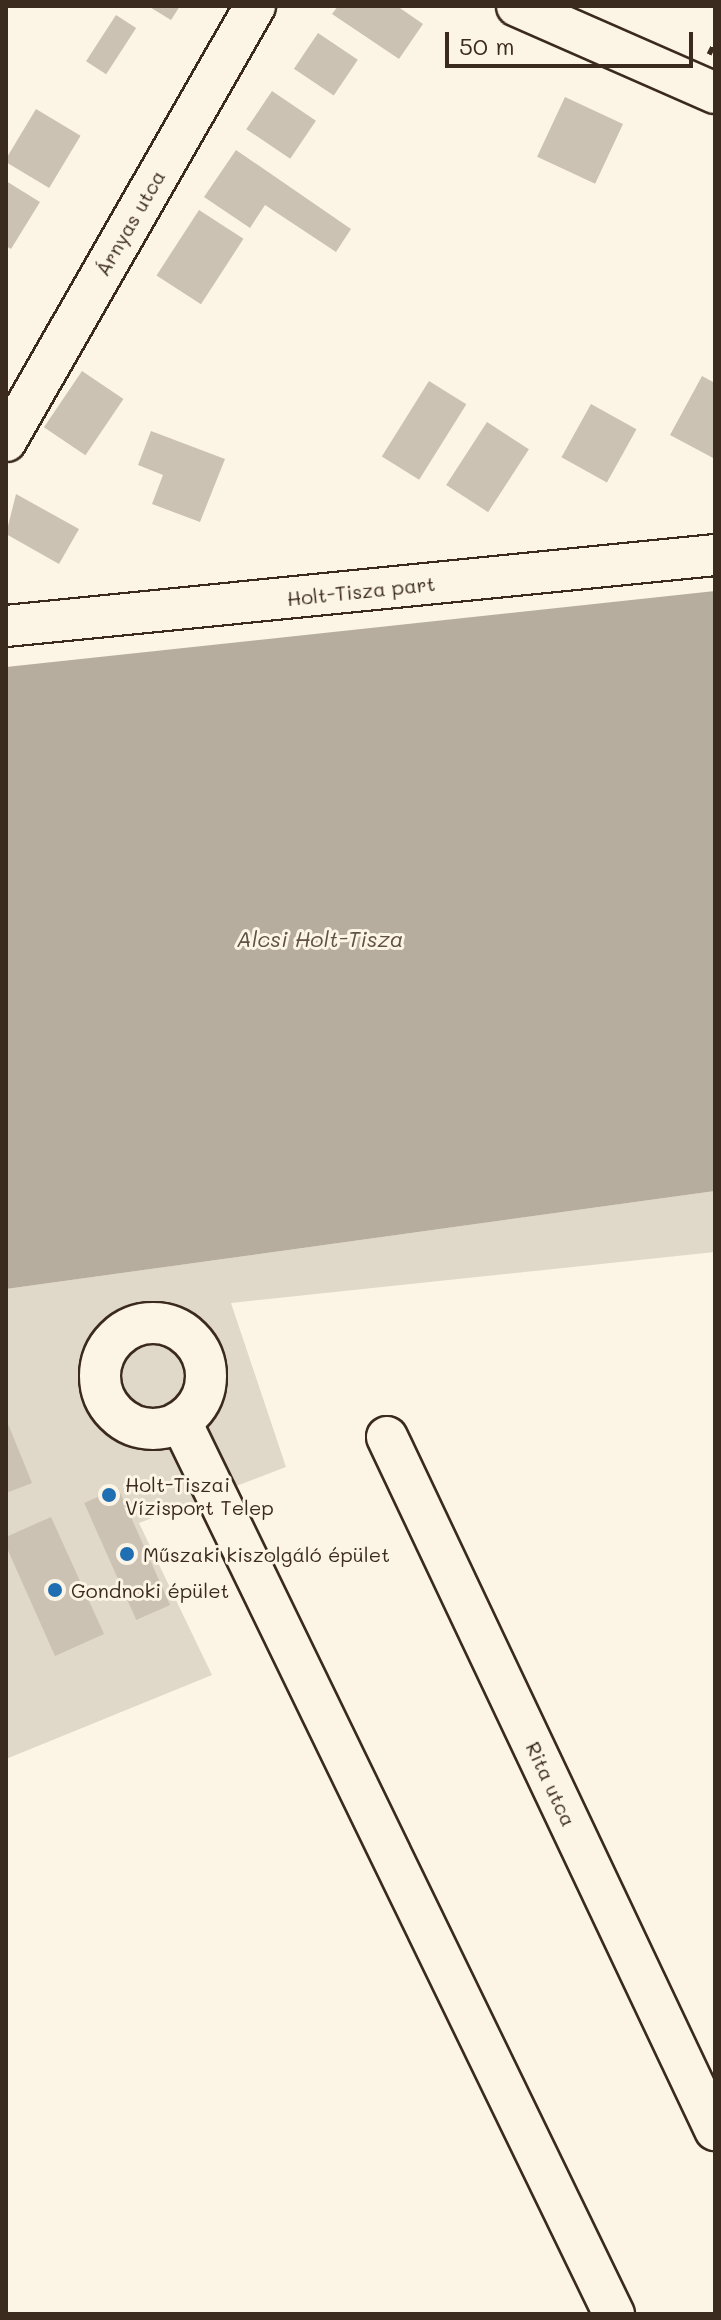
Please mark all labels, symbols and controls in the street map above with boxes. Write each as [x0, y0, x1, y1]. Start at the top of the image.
scale bar [449, 16, 697, 66]
text: 50 m [459, 30, 515, 61]
street label: Árnyas utca [90, 166, 170, 280]
street label: Holt-Tisza part [286, 571, 436, 611]
water label: Alcsi Holt-Tisza [237, 926, 403, 952]
place label: Holt-Tiszai Vízisport Telep [125, 1472, 274, 1519]
marker: Holt-Tiszai Vízisport Telep [100, 1486, 118, 1504]
place label: Műszaki kiszolgáló épület [143, 1542, 390, 1566]
marker: Műszaki kiszolgáló épület [118, 1545, 136, 1563]
place label: Gondnoki épület [71, 1578, 229, 1602]
marker: Gondnoki épület [46, 1581, 64, 1599]
street label: Rita utca [521, 1738, 581, 1830]

